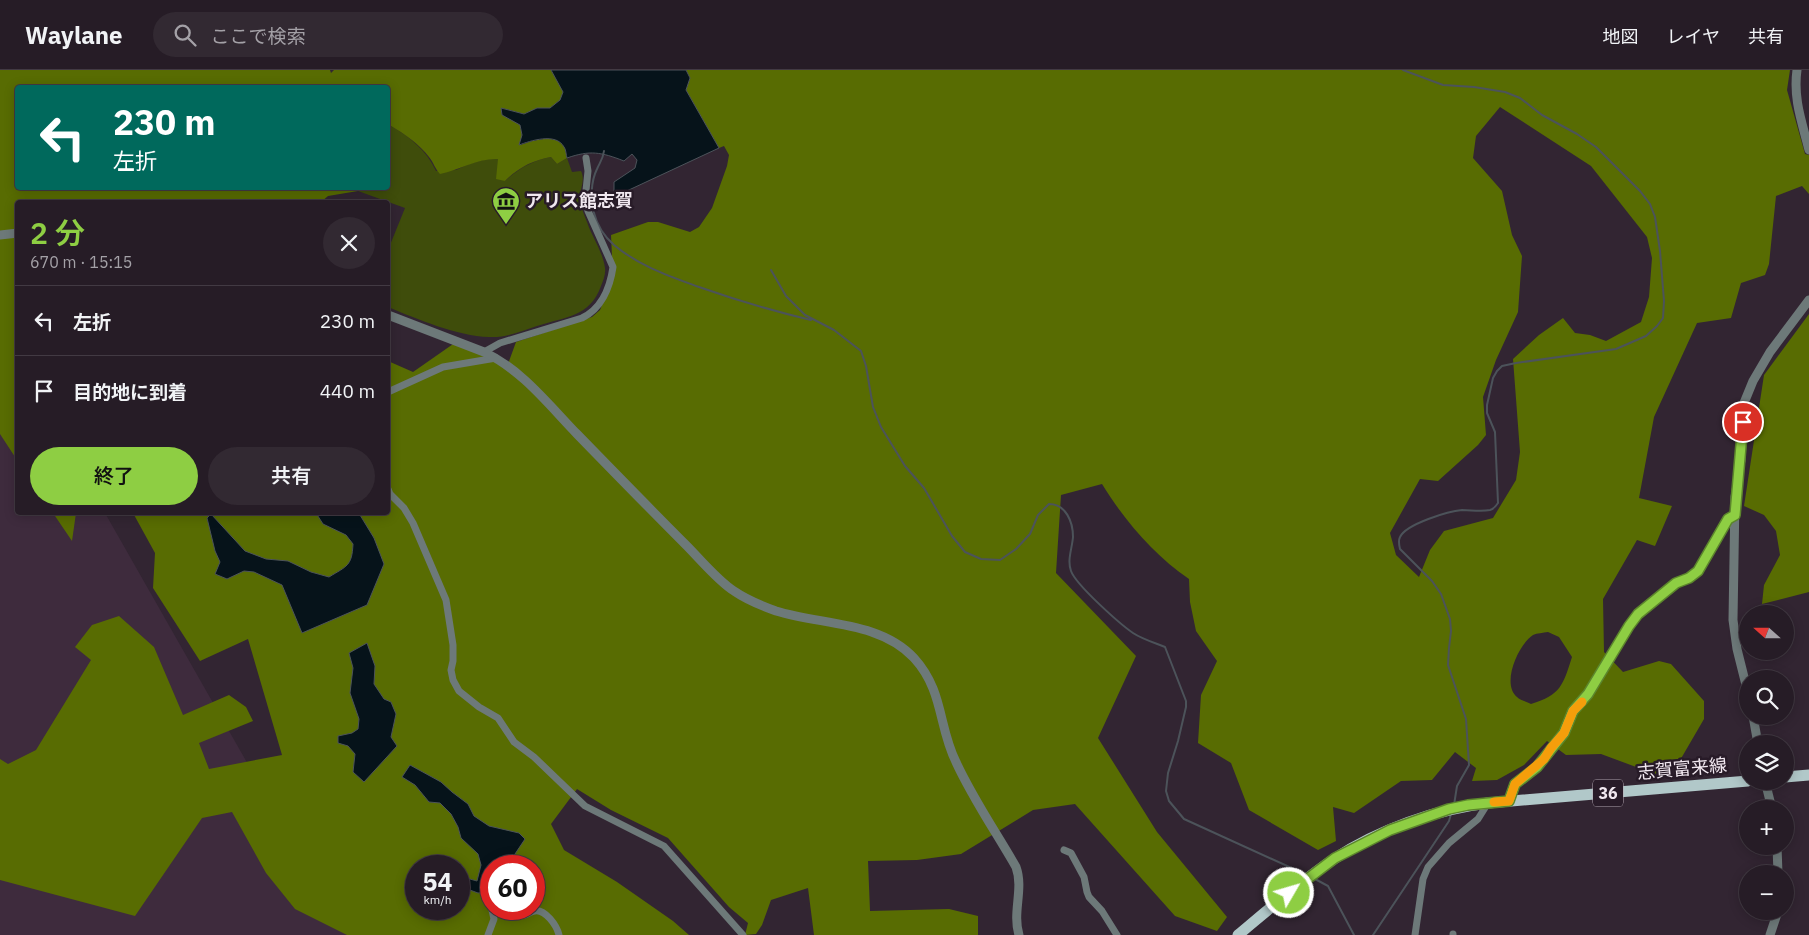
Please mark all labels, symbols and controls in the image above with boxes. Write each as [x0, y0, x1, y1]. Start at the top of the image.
search box [153, 12, 503, 57]
text: Waylane [25, 19, 123, 51]
icon: search [171, 21, 199, 49]
text: ここで検索 [211, 24, 306, 48]
text: 地図 [1603, 25, 1639, 48]
text: レイヤ [1667, 25, 1720, 48]
text: 共有 [1748, 25, 1784, 48]
text: 230 m [113, 99, 216, 145]
icon: left [30, 105, 95, 170]
text: 左折 [113, 146, 157, 175]
museum icon: アリス館志賀 [491, 186, 521, 225]
place label: アリス館志賀 [525, 189, 633, 212]
text: 2 分 [30, 213, 85, 252]
button: close [323, 217, 375, 269]
text: 670 m · 15:15 [30, 252, 132, 272]
icon: left [30, 307, 58, 335]
text: 230 m [320, 309, 375, 333]
text: 左折 [73, 310, 111, 334]
icon: arrive [30, 377, 58, 405]
text: 440 m [320, 379, 375, 403]
text: 目的地に到着 [73, 380, 187, 404]
pin [1722, 401, 1764, 443]
icon: arrive [1729, 408, 1757, 436]
button: 終了 [30, 447, 198, 505]
button: 共有 [208, 447, 375, 505]
north arrow [1739, 605, 1794, 660]
map controls [1739, 605, 1794, 920]
button: search [1739, 670, 1794, 725]
button: layers [1739, 735, 1794, 790]
street label: 志賀富来線 [1636, 753, 1728, 784]
road number: 36 [1593, 780, 1623, 806]
button: + [1739, 800, 1794, 855]
speed limit sign: 60 [480, 855, 545, 920]
text: 54 [422, 865, 453, 898]
button: − [1739, 865, 1794, 920]
position arrow [1262, 866, 1314, 918]
text: km/h [423, 892, 452, 907]

